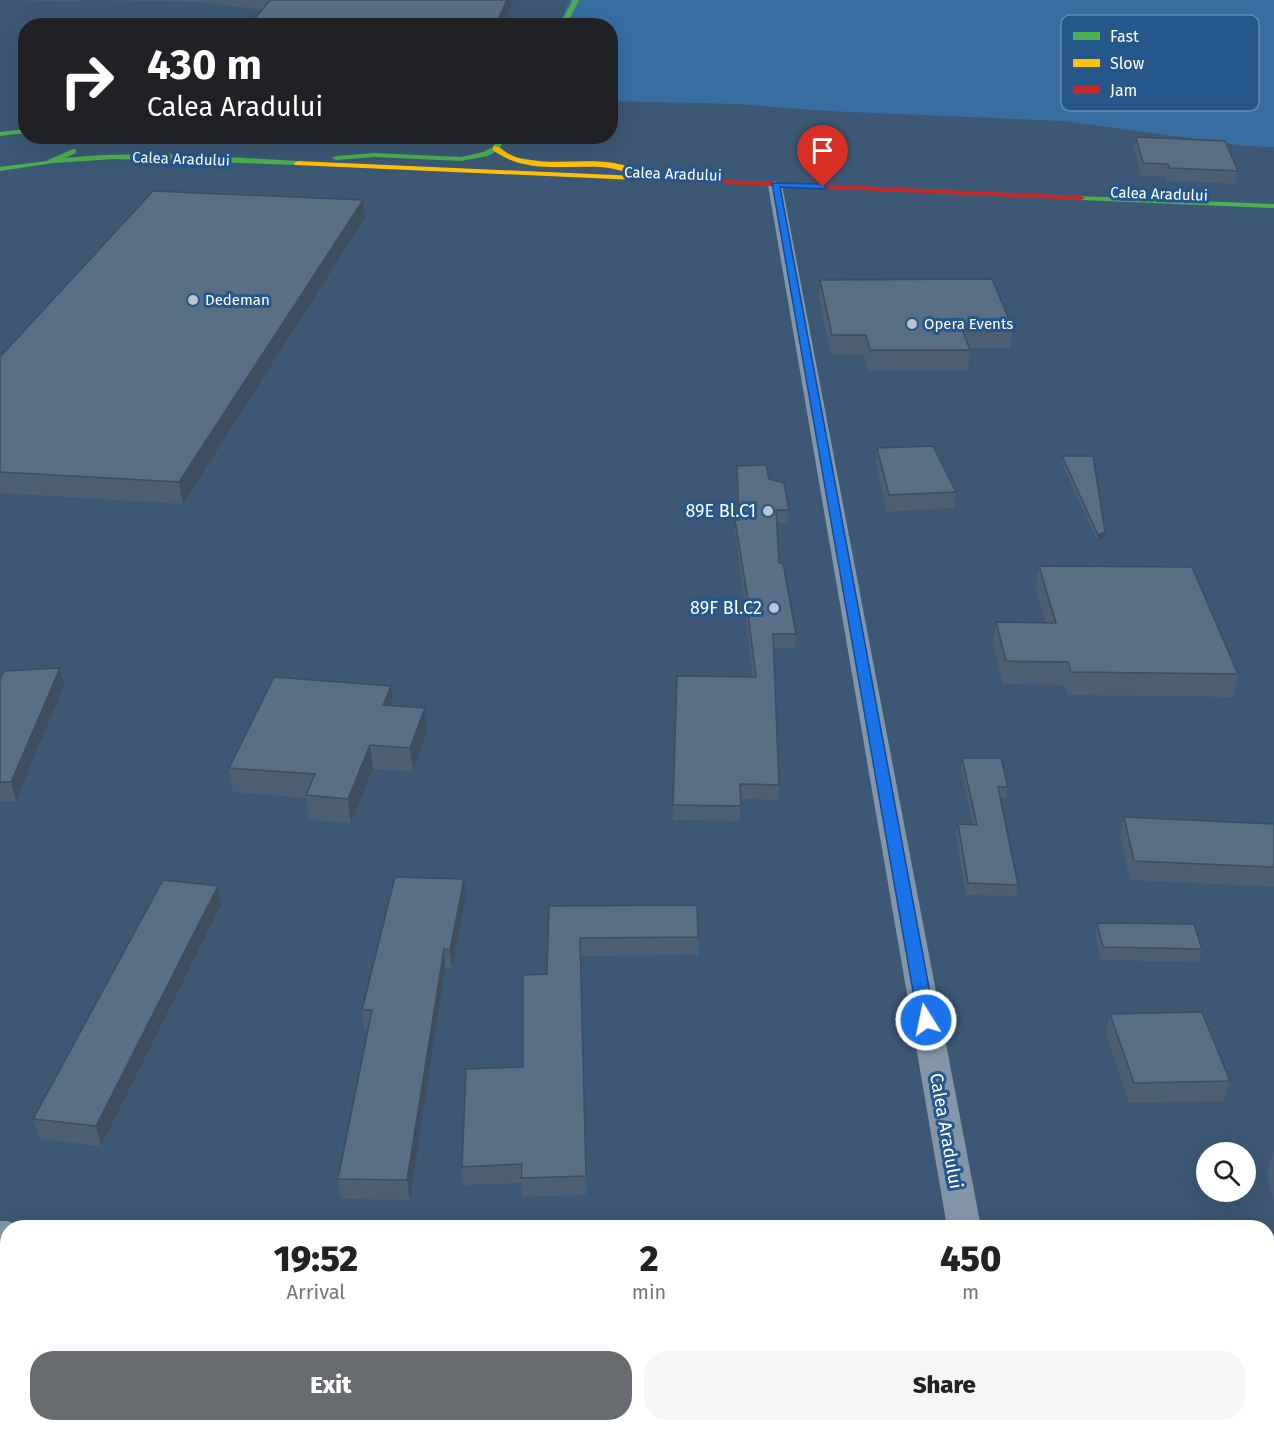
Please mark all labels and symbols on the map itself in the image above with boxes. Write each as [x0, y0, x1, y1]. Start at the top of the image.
legend [1061, 15, 1259, 111]
text: Fast [1110, 27, 1139, 46]
text: Slow [1110, 54, 1145, 73]
text: Jam [1110, 81, 1137, 100]
pin [797, 125, 848, 187]
street label: Calea Aradului [132, 148, 230, 170]
street label: Calea Aradului [624, 163, 722, 185]
street label: Calea Aradului [1110, 183, 1208, 205]
place label: Dedeman [205, 291, 270, 309]
marker: Dedeman [186, 293, 200, 307]
place label: Opera Events [924, 315, 1013, 333]
marker: Opera Events [905, 317, 919, 331]
place label: 89E Bl.C1 [685, 500, 756, 522]
marker: 89E Bl.C1 [761, 504, 775, 518]
place label: 89F Bl.C2 [690, 597, 762, 619]
marker: 89F Bl.C2 [767, 601, 781, 615]
position arrow [894, 988, 958, 1052]
street label: Calea Aradului [925, 1071, 967, 1191]

